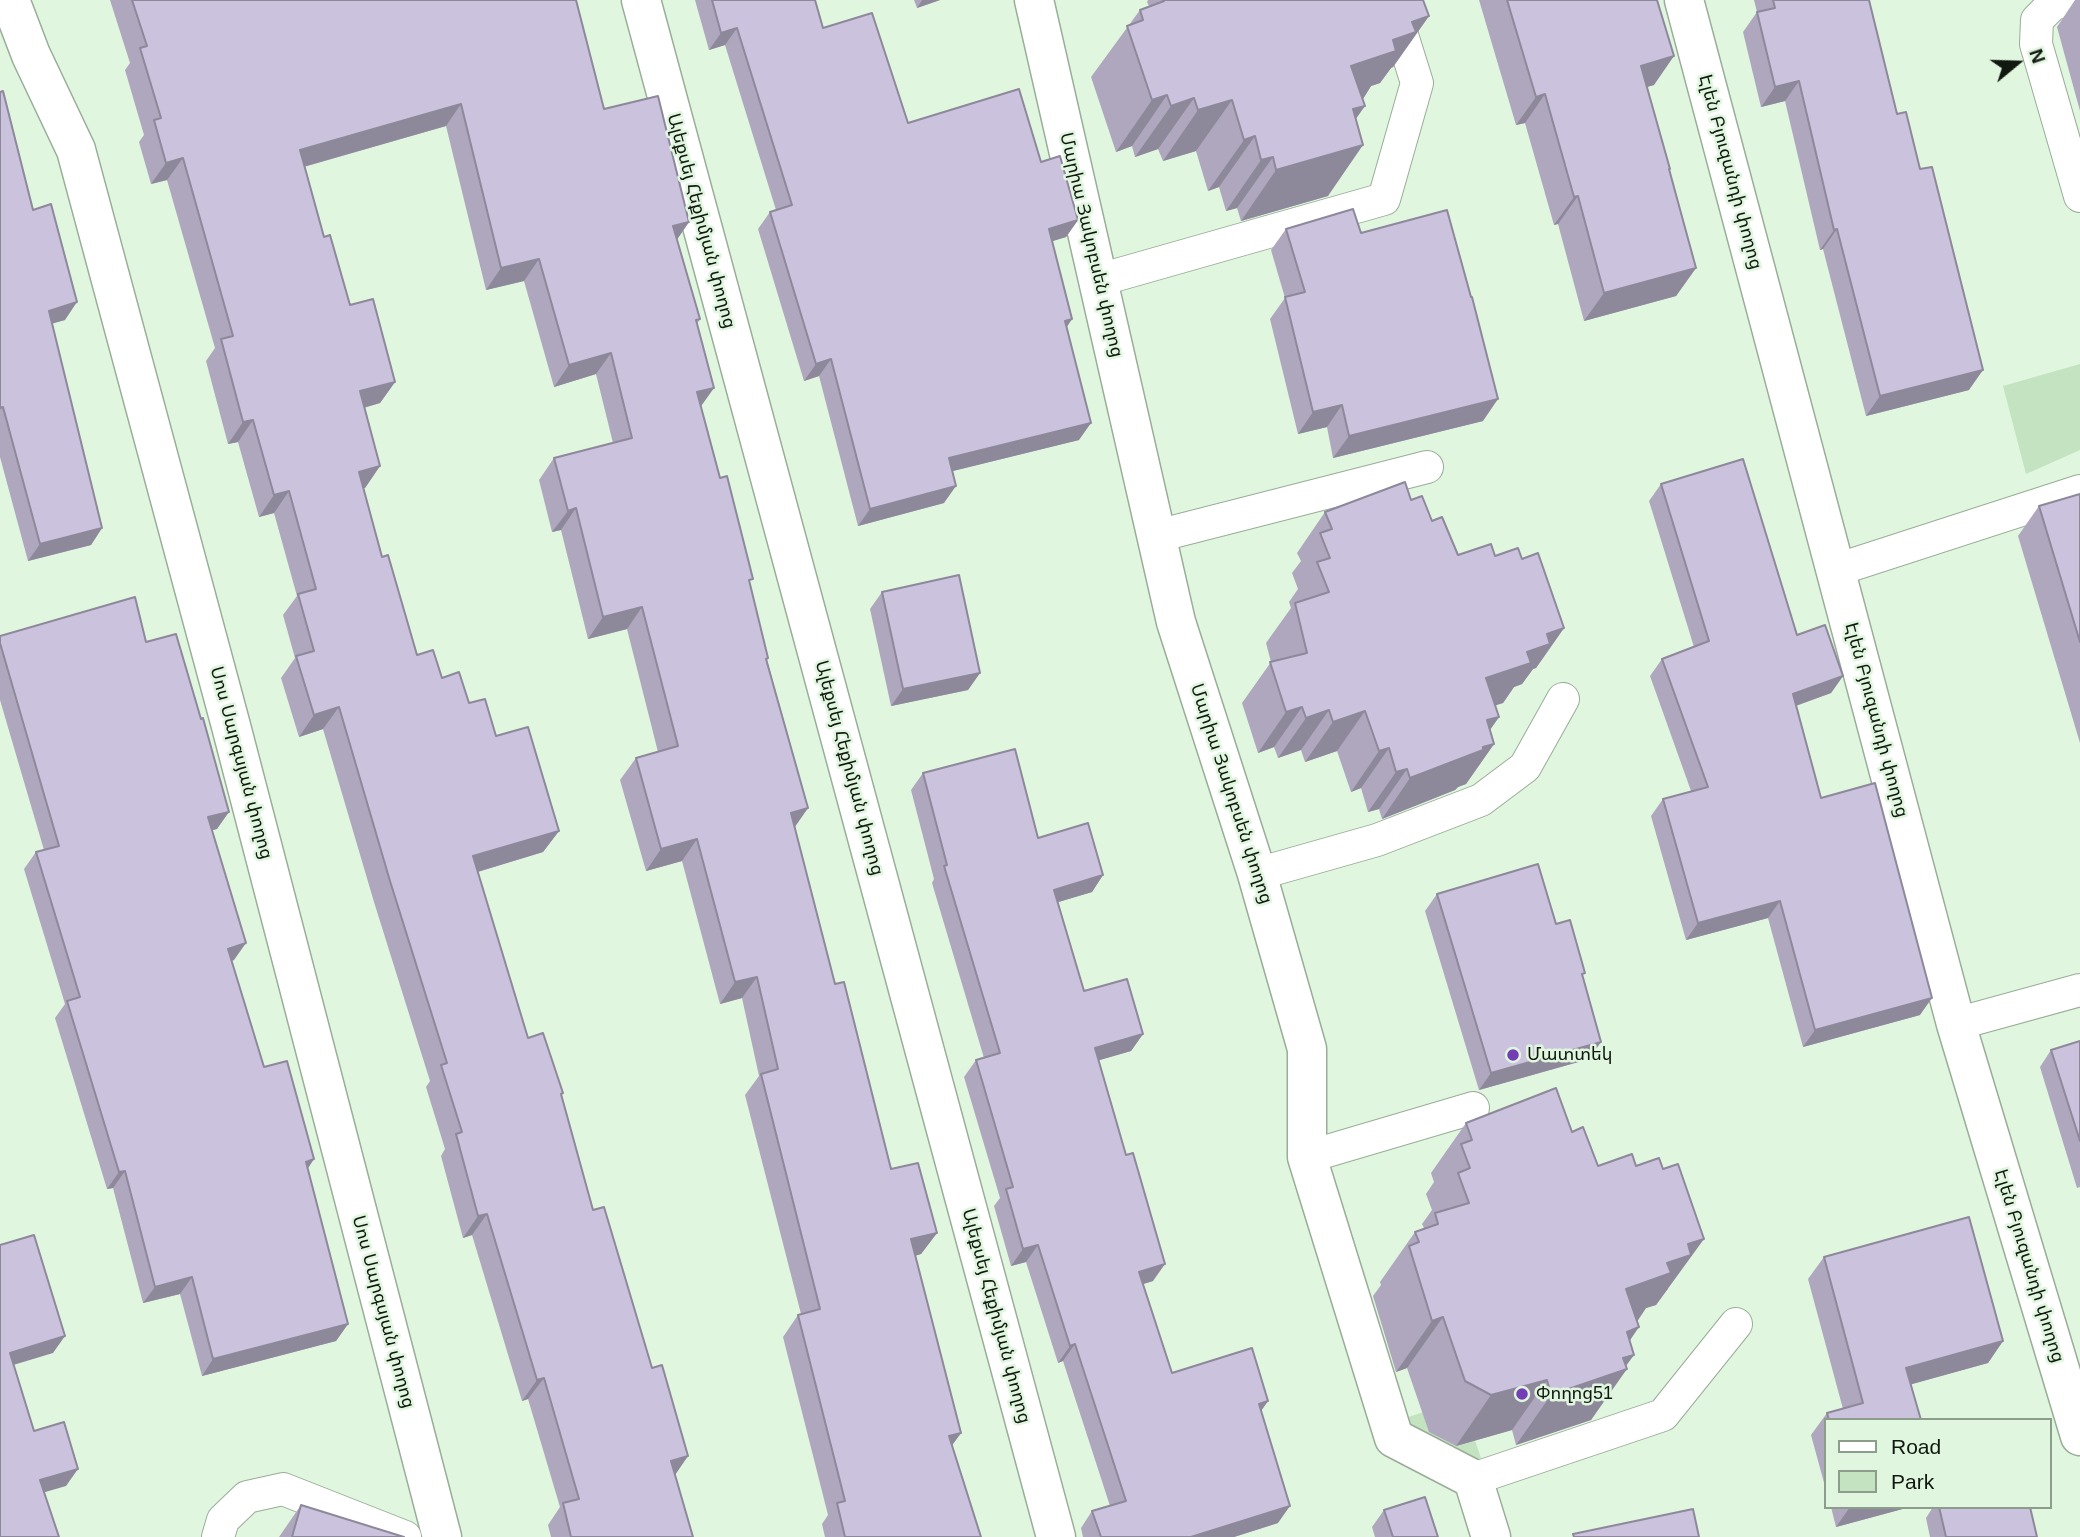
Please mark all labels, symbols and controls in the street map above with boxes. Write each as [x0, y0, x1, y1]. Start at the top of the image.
north arrow [1982, 28, 2052, 98]
text: N [2025, 46, 2049, 66]
street label: Էլեն Բյուզանդի փողոց [1694, 72, 1766, 272]
street label: Ալեքսեյ Հեքիմյան փողոց [662, 111, 740, 331]
street label: Մարիա Յակոբսեն փողոց [1055, 130, 1127, 360]
street label: Էլեն Բյուզանդի փողոց [1840, 620, 1912, 820]
street label: Ալեքսեյ Հեքիմյան փողոց [810, 658, 888, 878]
street label: Սոս Սարգսյան փողոց [205, 664, 277, 862]
street label: Մարիա Յակոբսեն փողոց [1185, 681, 1277, 907]
place label: Մատտեկ [1527, 1044, 1612, 1066]
marker: Մատտեկ [1505, 1047, 1521, 1063]
street label: Էլեն Բյուզանդի փողոց [1989, 1167, 2069, 1365]
street label: Ալեքսեյ Հեքիմյան փողոց [957, 1206, 1035, 1426]
street label: Սոս Սարգսյան փողոց [347, 1213, 419, 1411]
place label: Փողոց51 [1536, 1383, 1613, 1405]
marker: Փողոց51 [1514, 1386, 1530, 1402]
legend [1825, 1418, 2052, 1509]
text: Road [1891, 1435, 1941, 1458]
text: Park [1891, 1470, 1934, 1493]

